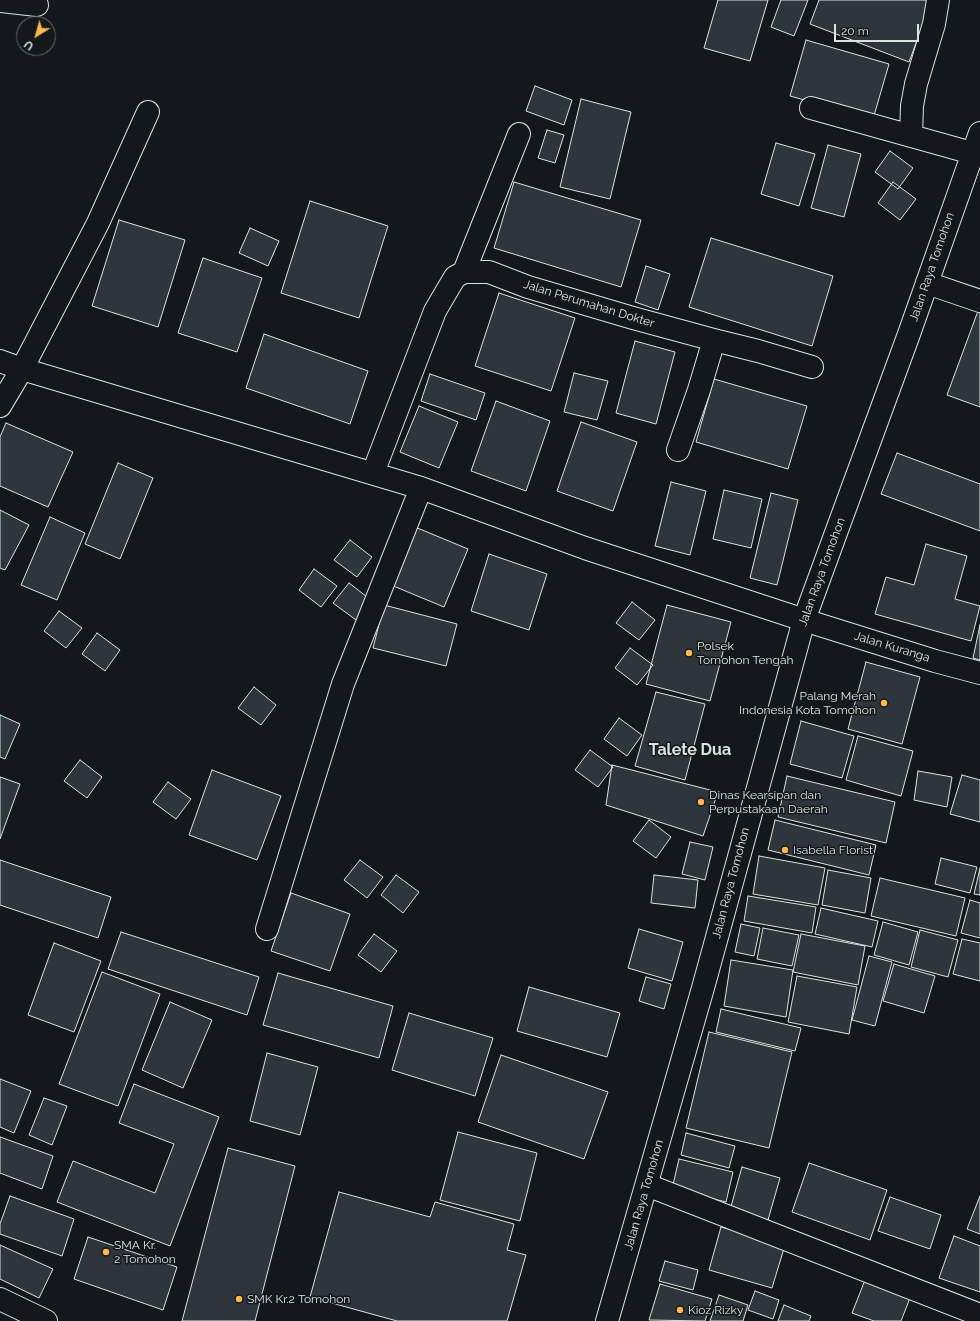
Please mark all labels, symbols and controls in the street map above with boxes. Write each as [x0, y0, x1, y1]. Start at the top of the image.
north arrow [16, 16, 56, 56]
scale bar [836, 16, 921, 42]
text: 20 m [841, 24, 869, 38]
text: U [22, 38, 36, 53]
street label: Jalan Raya Tomohon [907, 211, 957, 323]
street label: Jalan Perumahan Dokter [522, 277, 656, 331]
street label: Jalan Raya Tomohon [796, 516, 848, 628]
street label: Jalan Kuranga [852, 629, 932, 665]
place label: Polsek Tomohon Tengah [697, 639, 793, 667]
marker: Polsek Tomohon Tengah [684, 648, 694, 658]
place label: Palang Merah Indonesia Kota Tomohon [739, 689, 876, 717]
marker: Palang Merah Indonesia Kota Tomohon [879, 698, 889, 708]
district label: Talete Dua [649, 740, 731, 760]
place label: Dinas Kearsipan dan Perpustakaan Daerah [709, 788, 828, 816]
marker: Dinas Kearsipan dan Perpustakaan Daerah [696, 797, 706, 807]
street label: Jalan Raya Tomohon [709, 826, 753, 940]
place label: Isabella Florist [793, 843, 873, 857]
marker: Isabella Florist [780, 845, 790, 855]
street label: Jalan Raya Tomohon [621, 1138, 667, 1252]
place label: SMA Kr. 2 Tomohon [114, 1238, 176, 1266]
marker: SMA Kr. 2 Tomohon [101, 1247, 111, 1257]
place label: SMK Kr.2 Tomohon [247, 1292, 350, 1306]
marker: SMK Kr.2 Tomohon [234, 1294, 244, 1304]
place label: Kioz Rizky [688, 1303, 743, 1317]
marker: Kioz Rizky [675, 1305, 685, 1315]

